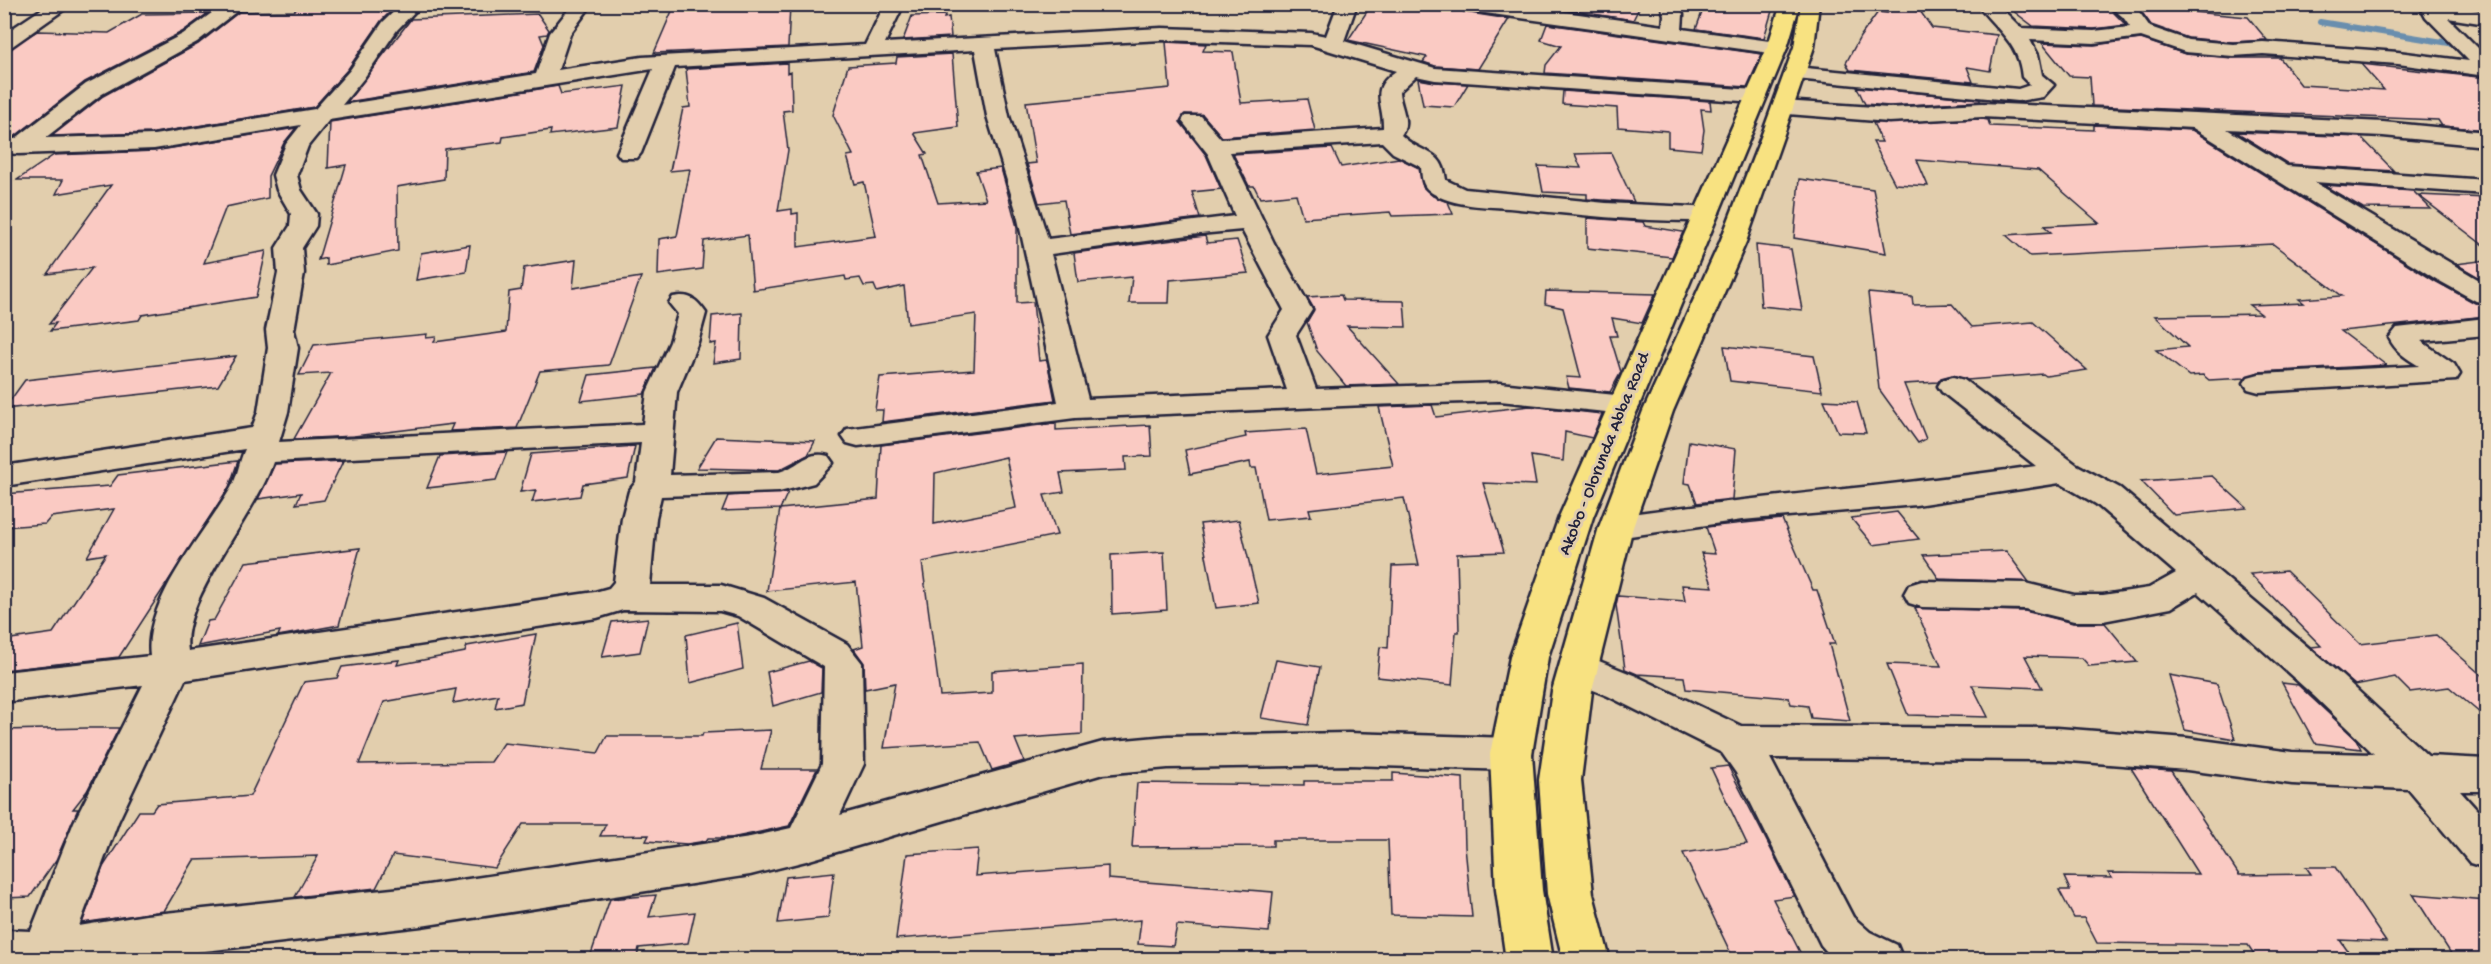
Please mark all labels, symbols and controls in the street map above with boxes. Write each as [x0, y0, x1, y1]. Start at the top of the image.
street label: Akobo - Olorunda Abba Road [1555, 348, 1656, 558]

